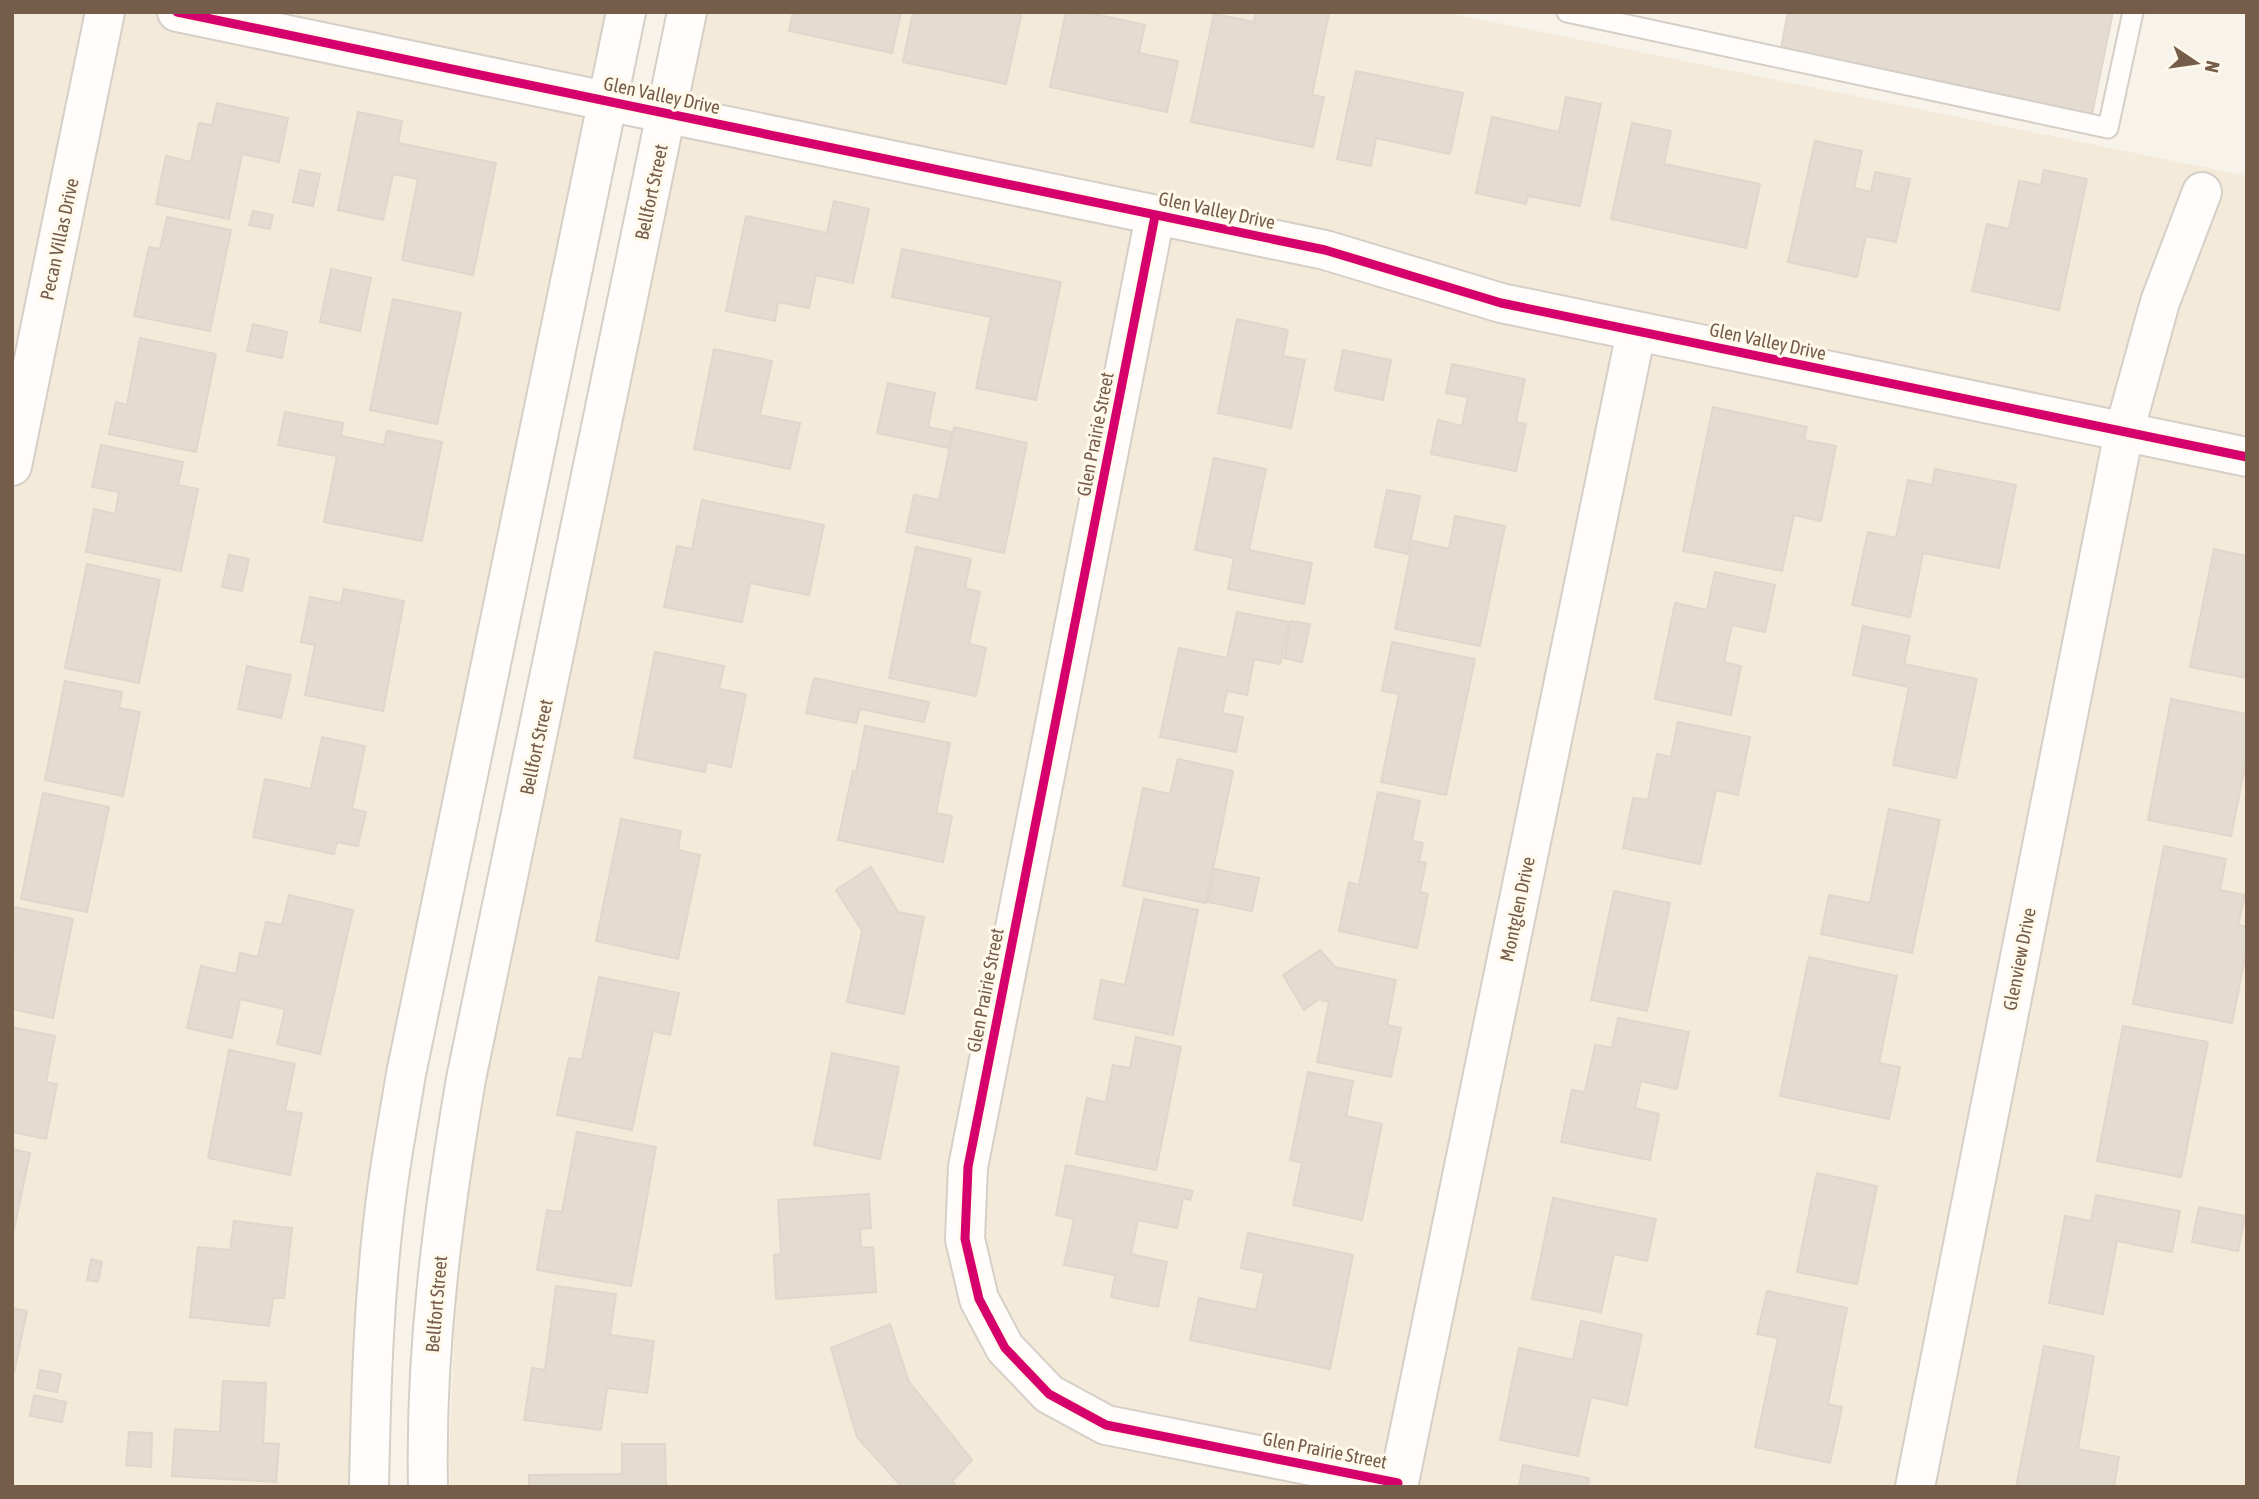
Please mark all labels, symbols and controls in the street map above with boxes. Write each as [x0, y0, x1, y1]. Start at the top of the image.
north arrow [2161, 28, 2231, 98]
text: N [2201, 59, 2225, 75]
street label: Glen Valley Drive [602, 72, 722, 118]
street label: Bellfort Street [630, 142, 672, 242]
street label: Pecan Villas Drive [35, 176, 83, 302]
street label: Glen Valley Drive [1157, 187, 1277, 233]
street label: Glen Valley Drive [1708, 318, 1828, 364]
street label: Glen Prairie Street [1072, 370, 1118, 498]
street label: Bellfort Street [515, 697, 557, 797]
street label: Montglen Drive [1495, 855, 1539, 963]
street label: Glenview Drive [1998, 906, 2040, 1012]
street label: Glen Prairie Street [962, 926, 1008, 1054]
street label: Bellfort Street [421, 1255, 451, 1353]
street label: Glen Prairie Street [1261, 1427, 1389, 1473]

